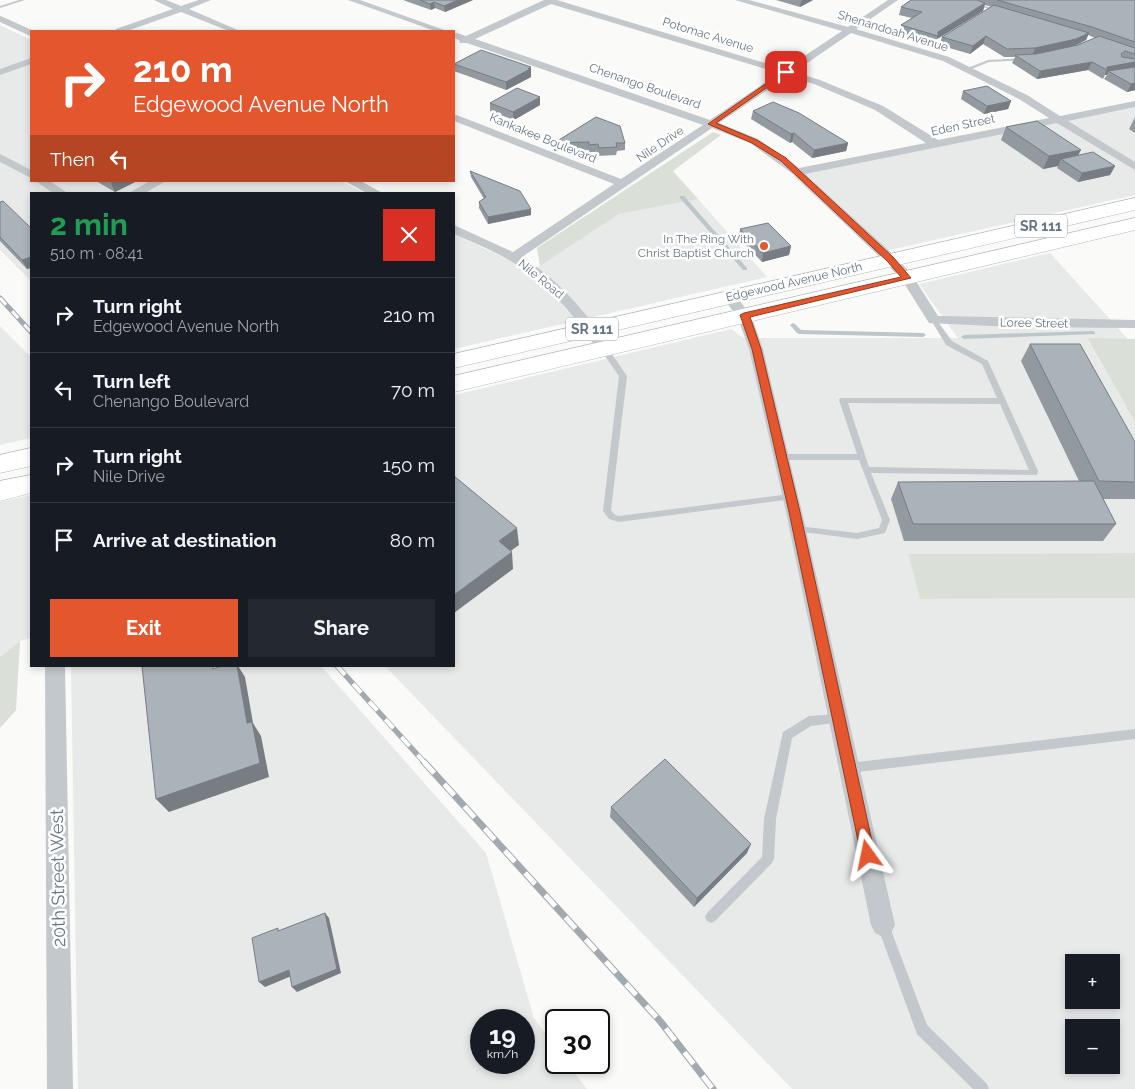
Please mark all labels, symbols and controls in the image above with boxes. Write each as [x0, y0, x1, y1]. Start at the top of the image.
street label: Shenandoah Avenue [836, 8, 950, 54]
street label: Potomac Avenue [661, 15, 755, 55]
text: 210 m [133, 49, 233, 90]
icon: right [50, 50, 115, 115]
pin [765, 51, 807, 93]
icon: arrive [772, 58, 800, 86]
street label: Chenango Boulevard [587, 60, 703, 112]
text: Edgewood Avenue North [133, 91, 389, 117]
street label: Kankakee Boulevard [488, 110, 598, 166]
street label: Eden Street [930, 111, 996, 139]
street label: Nile Drive [634, 123, 686, 165]
icon: left [105, 145, 133, 173]
text: Then [50, 148, 95, 170]
text: 2 min [50, 207, 128, 242]
button: close [383, 209, 435, 261]
road number: SR 111 [1015, 215, 1067, 238]
place label: In The Ring With Christ Baptist Church [638, 232, 754, 260]
marker: In The Ring With Christ Baptist Church [758, 240, 770, 252]
text: 510 m · 08:41 [50, 244, 143, 263]
street label: Nile Road [516, 257, 566, 301]
street label: Edgewood Avenue North [724, 259, 864, 305]
text: Turn right [93, 295, 182, 317]
icon: right [50, 301, 78, 329]
text: 210 m [383, 304, 435, 326]
street label: Loree Street [1000, 315, 1068, 331]
text: Edgewood Avenue North [93, 317, 279, 336]
road number: SR 111 [566, 318, 618, 340]
text: Turn left [93, 370, 170, 392]
icon: left [50, 376, 78, 404]
text: 70 m [391, 379, 435, 401]
text: Chenango Boulevard [93, 392, 249, 411]
text: Turn right [93, 445, 182, 467]
icon: right [50, 451, 78, 479]
text: 150 m [383, 454, 435, 476]
text: Nile Drive [93, 467, 165, 486]
icon: arrive [50, 526, 78, 554]
text: Arrive at destination [93, 529, 277, 551]
text: 80 m [390, 529, 435, 551]
button: Exit [50, 599, 238, 657]
button: Share [248, 599, 435, 657]
street label: 20th Street West [46, 809, 69, 947]
position arrow [841, 828, 893, 880]
map controls [1065, 954, 1120, 1074]
button: + [1065, 954, 1120, 1009]
speed limit sign: 30 [545, 1009, 610, 1074]
button: − [1065, 1019, 1120, 1074]
text: 19 [489, 1020, 516, 1050]
text: km/h [487, 1047, 518, 1061]

